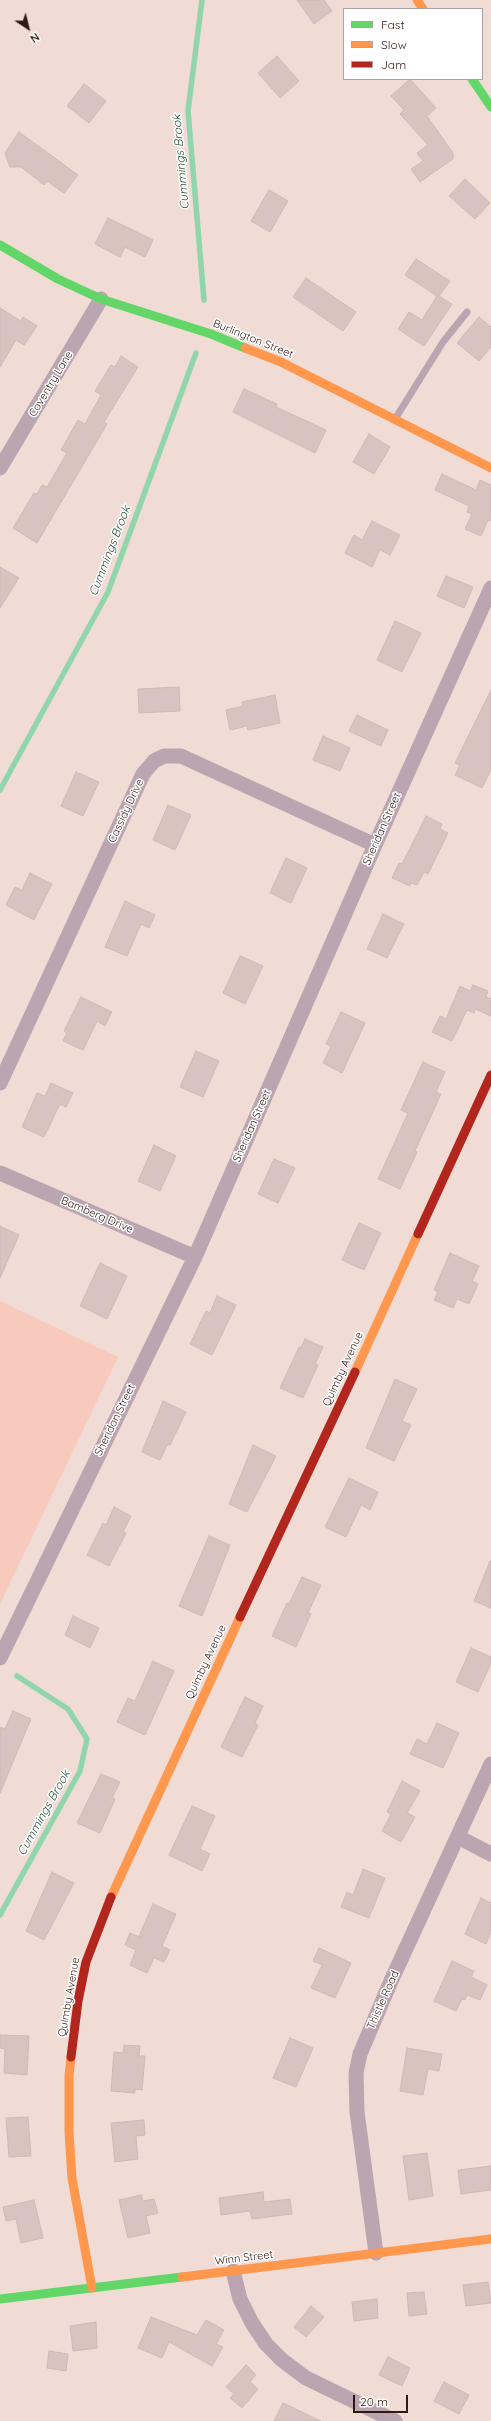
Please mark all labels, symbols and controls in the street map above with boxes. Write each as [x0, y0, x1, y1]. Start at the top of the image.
north arrow [8, 8, 48, 48]
legend [343, 8, 483, 80]
text: Fast [381, 17, 405, 32]
text: N [28, 30, 42, 46]
text: Slow [381, 37, 407, 52]
text: Jam [381, 57, 406, 72]
water label: Cummings Brook [170, 114, 192, 210]
street label: Burlington Street [211, 317, 295, 361]
street label: Coventry Lane [26, 349, 76, 419]
water label: Cummings Brook [86, 504, 134, 598]
street label: Cassidy Drive [105, 777, 147, 845]
street label: Sheridan Street [360, 791, 404, 867]
street label: Sheridan Street [230, 1088, 274, 1164]
street label: Bamberg Drive [59, 1194, 135, 1236]
street label: Quimby Avenue [320, 1330, 366, 1408]
street label: Sheridan Street [92, 1382, 138, 1458]
street label: Quimby Avenue [183, 1623, 229, 1701]
water label: Cummings Brook [15, 1768, 73, 1858]
street label: Quimby Avenue [55, 1956, 83, 2038]
street label: Thistle Road [364, 1969, 402, 2031]
street label: Winn Street [214, 2248, 274, 2268]
scale bar [355, 2387, 410, 2413]
text: 20 m [360, 2394, 388, 2409]

